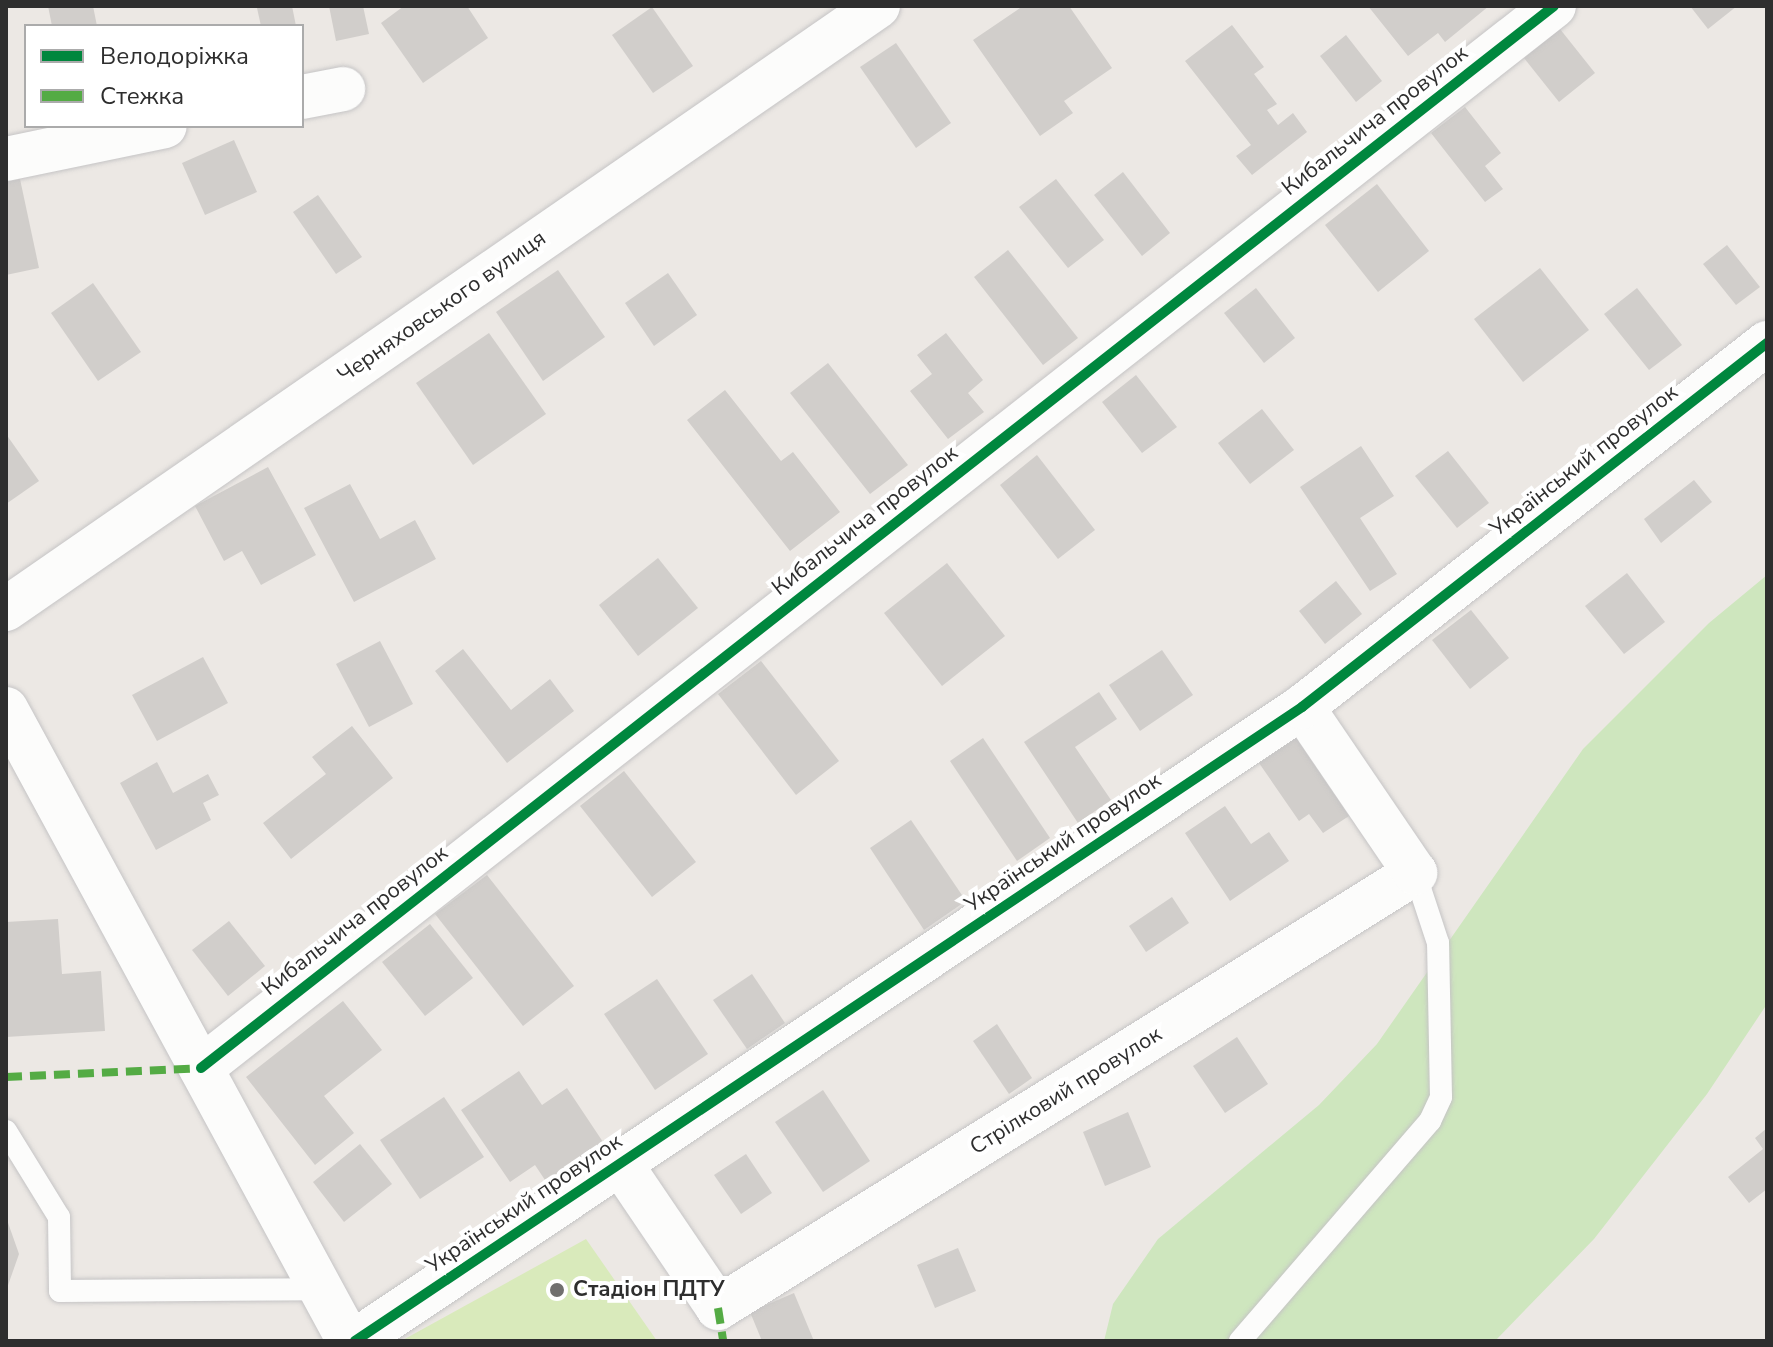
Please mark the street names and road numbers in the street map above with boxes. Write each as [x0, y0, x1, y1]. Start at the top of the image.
street label: Кибальчича провулок [1277, 40, 1473, 202]
street label: Черняховського вулиця [333, 225, 551, 389]
street label: Український провулок [1485, 380, 1683, 542]
street label: Кибальчича провулок [767, 440, 963, 602]
street label: Український провулок [960, 768, 1166, 918]
street label: Кибальчича провулок [257, 840, 453, 1002]
street label: Стрілковий провулок [965, 1021, 1167, 1161]
street label: Український провулок [421, 1129, 627, 1279]

